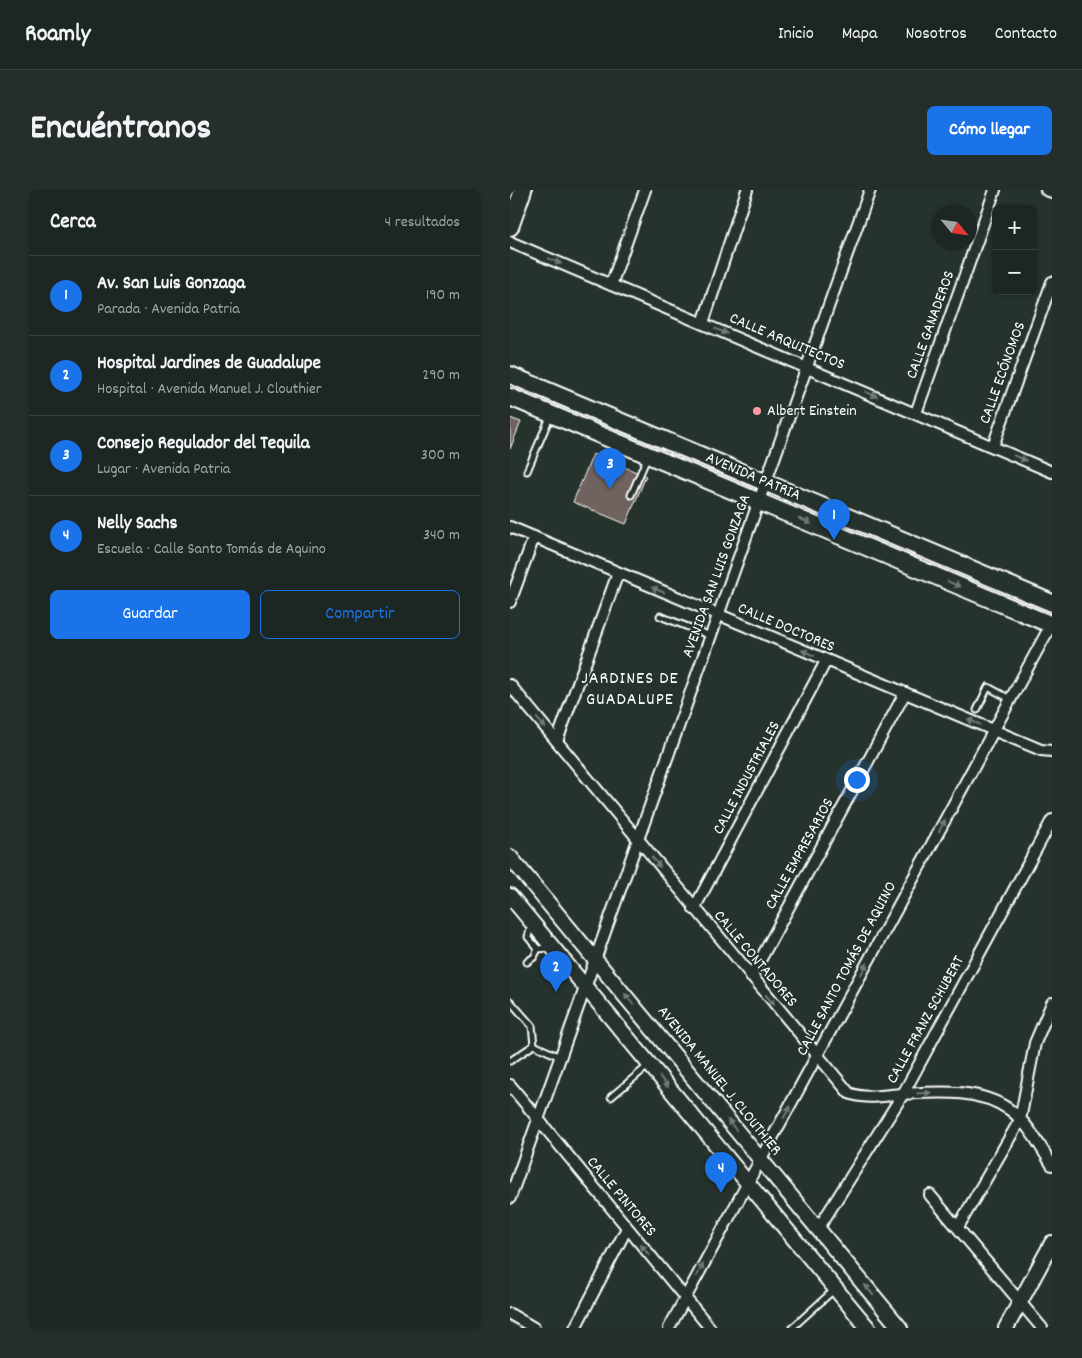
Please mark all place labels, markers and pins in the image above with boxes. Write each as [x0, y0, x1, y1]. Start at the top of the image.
place label: Albert Einstein [767, 400, 857, 423]
marker: Albert Einstein [751, 405, 763, 417]
pin: 3 [594, 448, 626, 489]
pin: 1 [818, 499, 850, 540]
pin: 2 [540, 951, 572, 992]
pin: 4 [705, 1152, 737, 1193]

